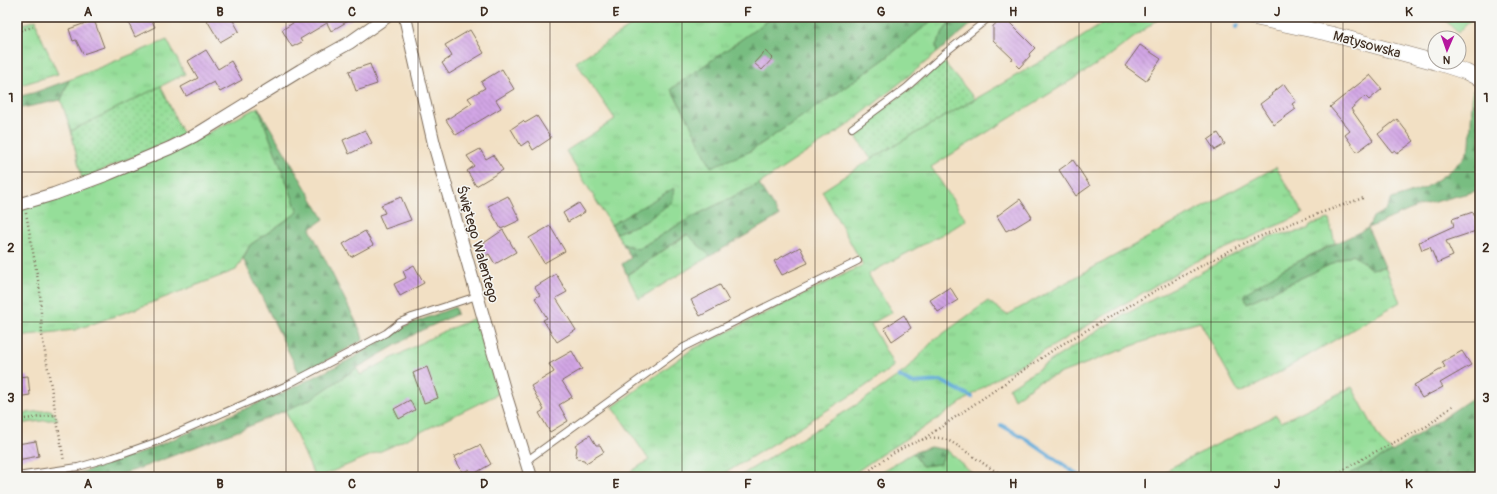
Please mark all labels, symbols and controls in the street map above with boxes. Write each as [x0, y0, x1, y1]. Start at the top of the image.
text: A [84, 4, 93, 20]
text: B [216, 4, 224, 20]
text: C [348, 4, 356, 20]
text: D [480, 4, 488, 20]
text: E [613, 4, 620, 20]
text: F [744, 4, 752, 20]
text: G [877, 4, 886, 20]
text: H [1009, 4, 1017, 20]
text: I [1143, 4, 1147, 20]
text: J [1274, 4, 1280, 20]
text: K [1405, 4, 1413, 20]
street label: Matysowska [1331, 27, 1403, 62]
north arrow [1427, 30, 1467, 70]
text: N [1442, 53, 1451, 66]
text: 1 [8, 90, 14, 106]
text: 1 [1483, 90, 1489, 106]
street label: Świętego Walentego [453, 183, 503, 305]
text: 2 [7, 240, 15, 256]
text: 2 [1482, 240, 1490, 256]
text: 3 [7, 390, 15, 406]
text: 3 [1482, 390, 1490, 406]
text: A [84, 476, 93, 492]
text: B [216, 476, 224, 492]
text: C [348, 476, 356, 492]
text: D [480, 476, 488, 492]
text: E [613, 476, 620, 492]
text: F [744, 476, 752, 492]
text: G [877, 476, 886, 492]
text: H [1009, 476, 1017, 492]
text: I [1143, 476, 1147, 492]
text: J [1274, 476, 1280, 492]
text: K [1405, 476, 1413, 492]

